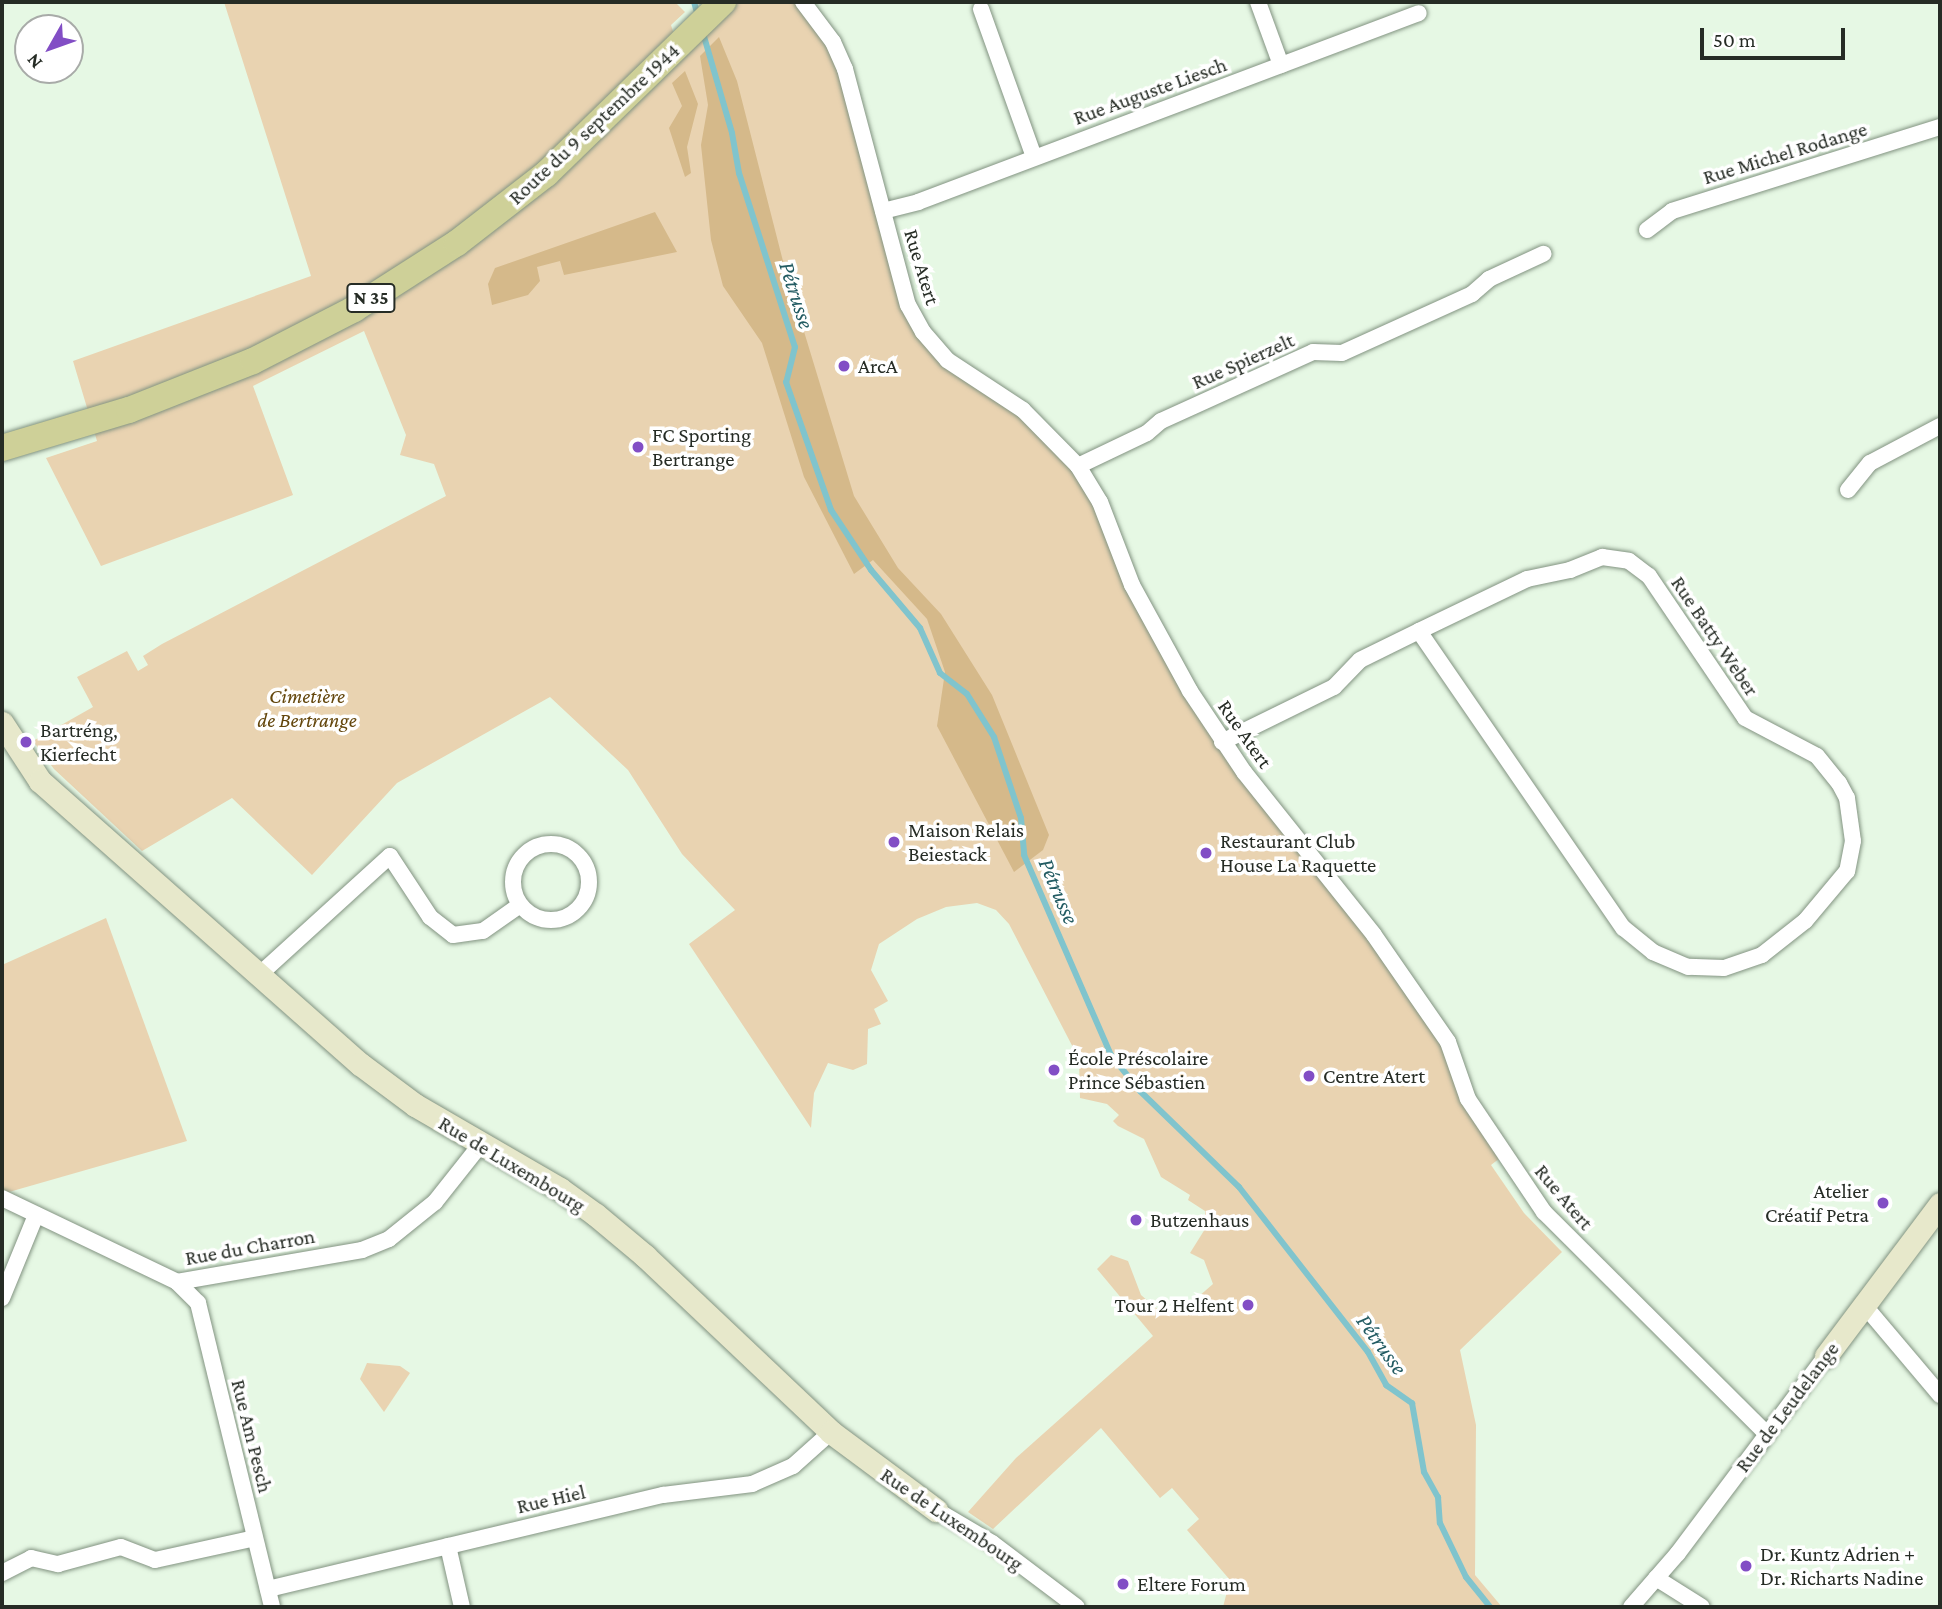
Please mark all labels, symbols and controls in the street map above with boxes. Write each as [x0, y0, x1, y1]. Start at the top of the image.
north arrow [14, 14, 84, 84]
scale bar [1704, 14, 1849, 58]
text: 50 m [1713, 28, 1756, 52]
street label: Route du 9 septembre 1944 [503, 38, 685, 210]
text: N [22, 50, 46, 73]
street label: Rue Auguste Liesch [1070, 52, 1230, 130]
street label: Rue Michel Rodange [1700, 116, 1870, 190]
street label: Rue Atert [899, 226, 945, 308]
water label: Pétrusse [773, 258, 821, 332]
road number: N 35 [345, 282, 397, 314]
street label: Rue Spierzelt [1188, 327, 1298, 395]
place label: ArcA [858, 353, 898, 379]
marker: ArcA [836, 358, 852, 374]
place label: FC Sporting Bertrange [652, 422, 751, 472]
marker: FC Sporting Bertrange [630, 439, 646, 455]
street label: Rue Batty Weber [1666, 571, 1764, 701]
park label: Cimetière de Bertrange [257, 683, 357, 733]
street label: Rue Atert [1212, 695, 1278, 773]
place label: Bartréng, Kierfecht [40, 717, 118, 767]
marker: Bartréng, Kierfecht [18, 734, 34, 750]
place label: Maison Relais Beiestack [908, 817, 1024, 867]
place label: Restaurant Club House La Raquette [1220, 828, 1376, 878]
marker: Maison Relais Beiestack [886, 834, 902, 850]
marker: Restaurant Club House La Raquette [1198, 845, 1214, 861]
water label: Pétrusse [1033, 854, 1085, 928]
place label: École Préscolaire Prince Sébastien [1068, 1045, 1208, 1095]
marker: École Préscolaire Prince Sébastien [1046, 1062, 1062, 1078]
place label: Centre Atert [1323, 1063, 1425, 1089]
marker: Centre Atert [1301, 1068, 1317, 1084]
street label: Rue de Luxembourg [434, 1110, 590, 1218]
street label: Rue Atert [1529, 1159, 1599, 1235]
place label: Atelier Créatif Petra [1765, 1178, 1869, 1228]
marker: Atelier Créatif Petra [1875, 1195, 1891, 1211]
place label: Butzenhaus [1150, 1207, 1249, 1233]
marker: Butzenhaus [1128, 1212, 1144, 1228]
street label: Rue du Charron [183, 1223, 317, 1271]
place label: Tour 2 Helfent [1114, 1292, 1234, 1318]
marker: Tour 2 Helfent [1240, 1297, 1256, 1313]
water label: Pétrusse [1351, 1308, 1413, 1380]
street label: Rue de Leudelange [1730, 1337, 1844, 1477]
street label: Rue Am Pesch [226, 1377, 278, 1495]
street label: Rue de Luxembourg [876, 1462, 1028, 1576]
street label: Rue Hiel [514, 1479, 588, 1519]
place label: Dr. Kuntz Adrien + Dr. Richarts Nadine [1760, 1541, 1923, 1591]
marker: Dr. Kuntz Adrien + Dr. Richarts Nadine [1738, 1558, 1754, 1574]
place label: Eltere Forum [1137, 1571, 1246, 1597]
marker: Eltere Forum [1115, 1576, 1131, 1592]

